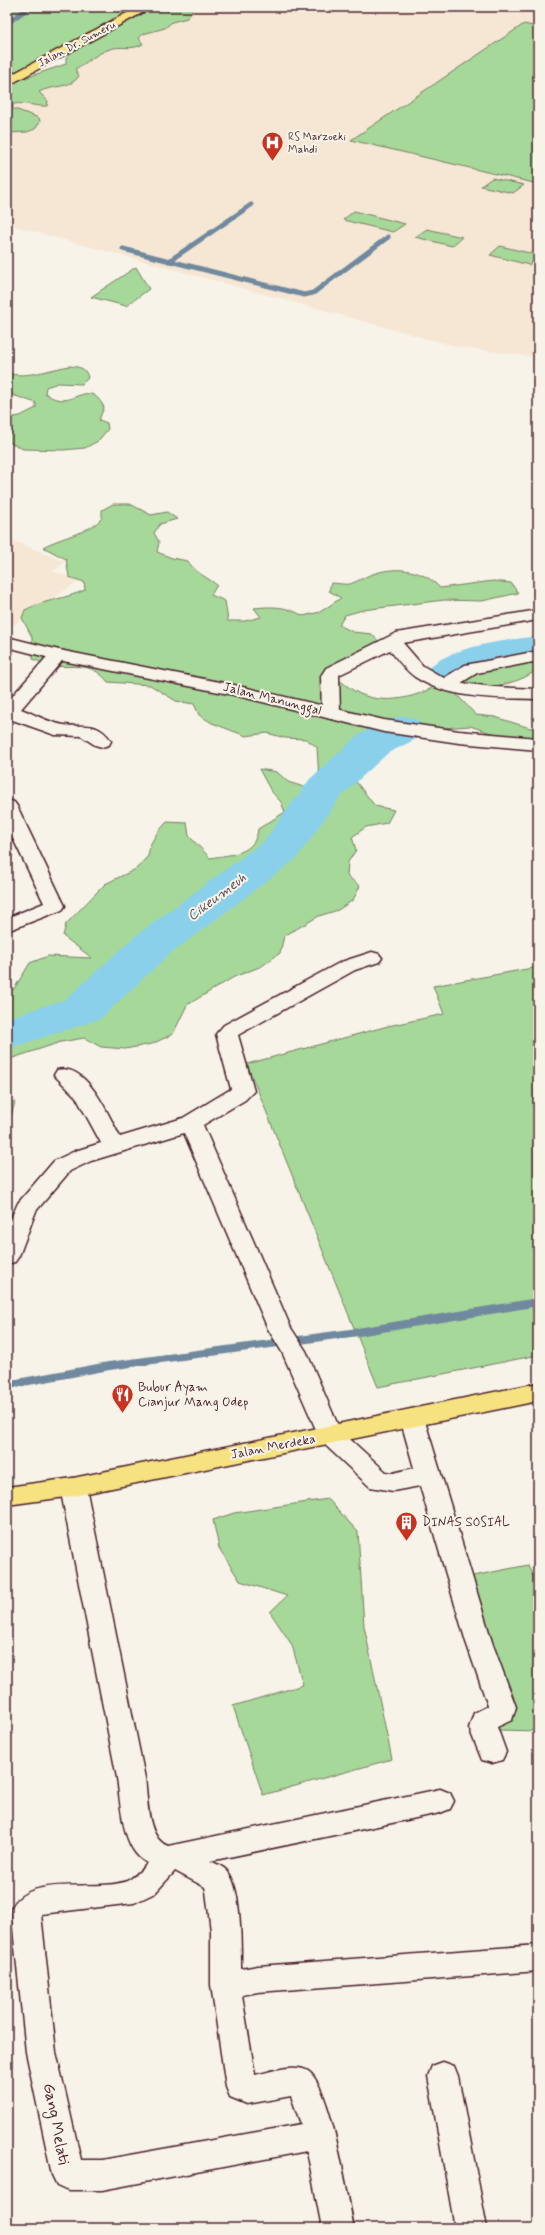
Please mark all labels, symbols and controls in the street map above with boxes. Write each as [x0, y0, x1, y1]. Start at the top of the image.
street label: Jalan Dr. Sumeru [35, 17, 119, 71]
hospital icon: RS Marzoeki Mahdi [259, 130, 285, 163]
place label: RS Marzoeki Mahdi [288, 130, 346, 157]
street label: Jalan Manunggal [221, 679, 323, 721]
water label: Cikeumeuh [184, 869, 250, 925]
place label: Bubur Ayam Cianjur Mang Odep [138, 1379, 248, 1411]
restaurant icon: Bubur Ayam Cianjur Mang Odep [110, 1381, 136, 1414]
street label: Jalan Merdeka [229, 1430, 317, 1464]
building icon: DINAS SOSIAL [393, 1509, 419, 1542]
place label: DINAS SOSIAL [422, 1514, 510, 1531]
street label: Gang Melati [37, 2081, 74, 2167]

